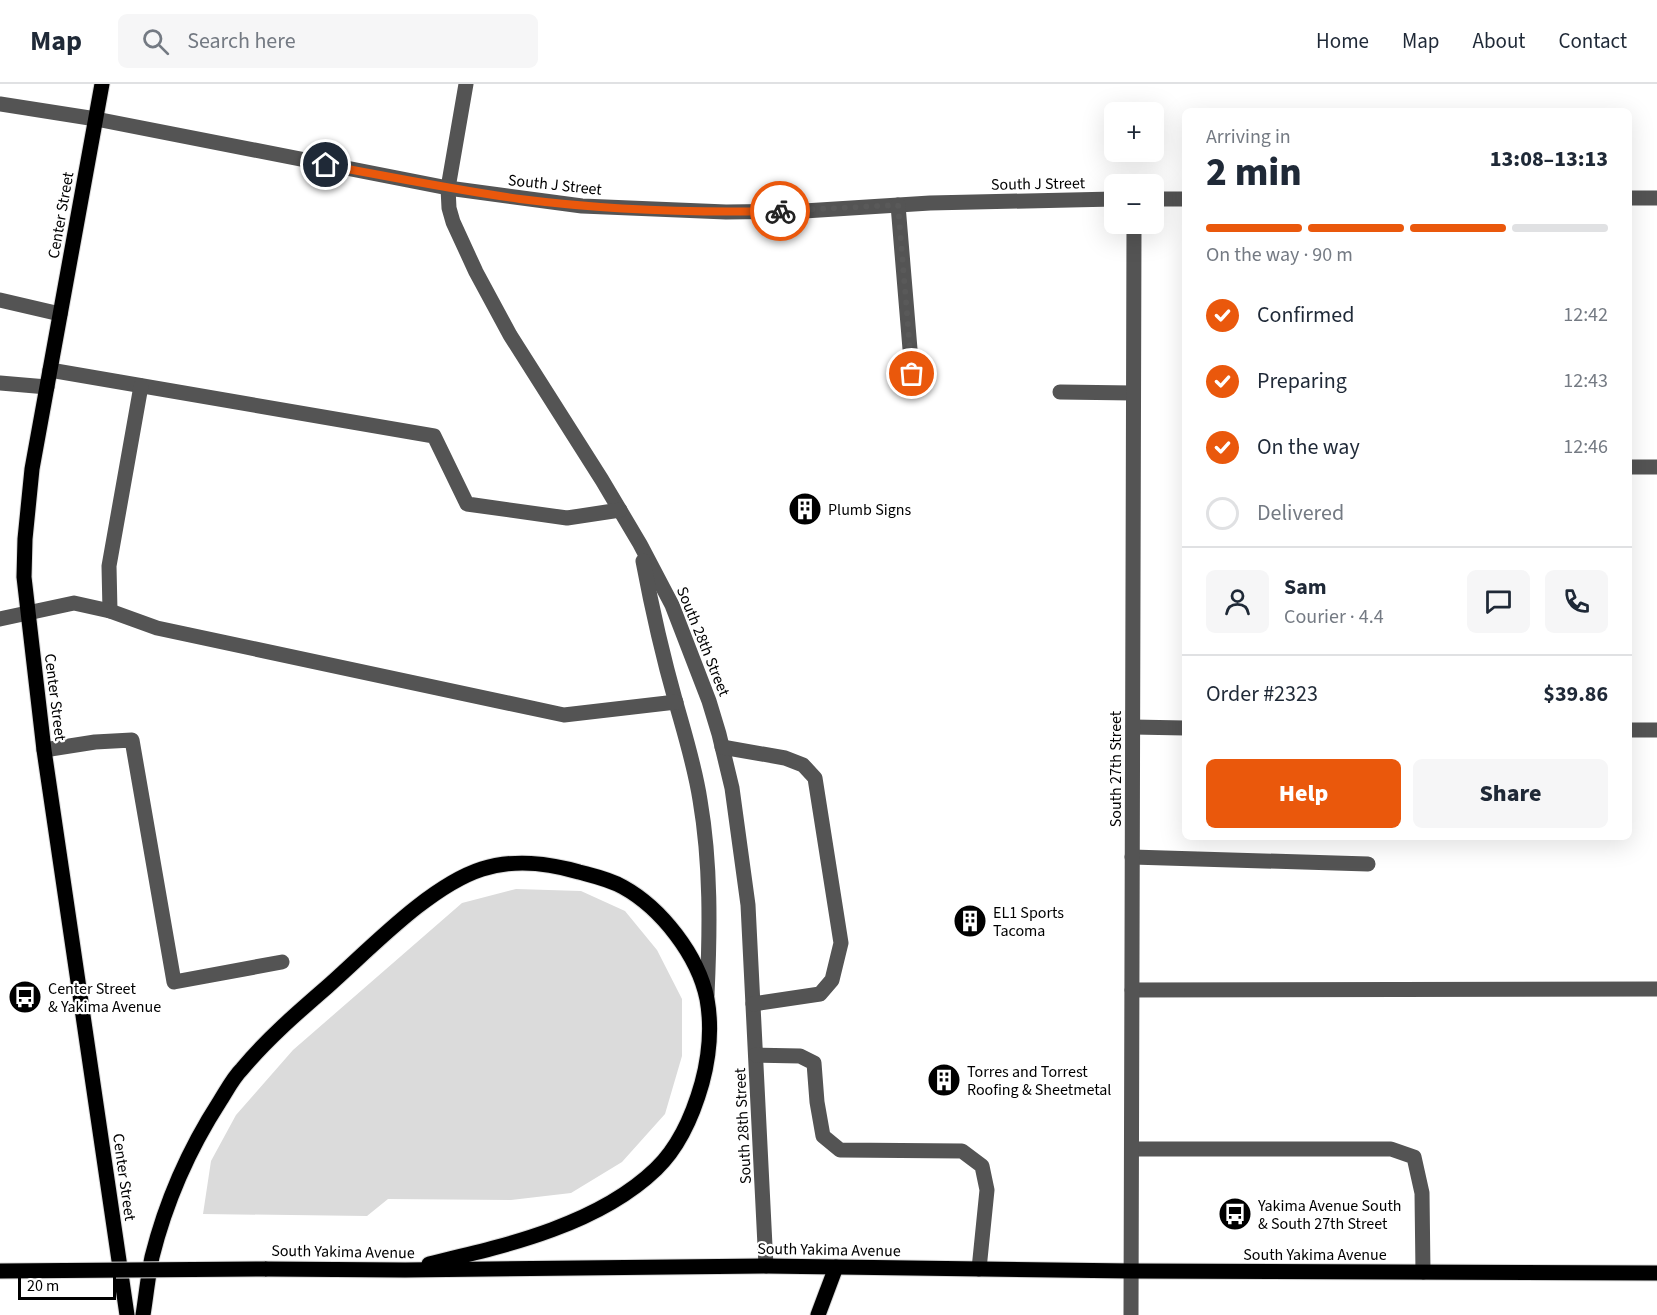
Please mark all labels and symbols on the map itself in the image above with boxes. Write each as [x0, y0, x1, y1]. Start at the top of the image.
pin [300, 139, 351, 190]
street label: Center Street [43, 169, 80, 260]
street label: South J Street [507, 169, 603, 201]
street label: South J Street [991, 172, 1086, 196]
courier [750, 181, 810, 241]
pin [886, 348, 937, 399]
building icon: Plumb Signs [787, 491, 823, 527]
place label: Plumb Signs [828, 499, 911, 521]
street label: South 28th Street [671, 583, 735, 700]
street label: Center Street [39, 652, 71, 743]
street label: South 27th Street [1105, 710, 1127, 827]
place label: EL1 Sports Tacoma [993, 902, 1064, 942]
building icon: EL1 Sports Tacoma [952, 903, 988, 939]
place label: Center Street & Yakima Avenue [48, 978, 161, 1018]
bus stop icon: Center Street & Yakima Avenue [7, 979, 43, 1015]
place label: Torres and Torrest Roofing & Sheetmetal [967, 1061, 1111, 1101]
building icon: Torres and Torrest Roofing & Sheetmetal [926, 1062, 962, 1098]
street label: South 28th Street [729, 1067, 757, 1185]
street label: Center Street [107, 1132, 141, 1223]
place label: Yakima Avenue South & South 27th Street [1257, 1195, 1402, 1235]
bus stop icon: Yakima Avenue South & South 27th Street [1217, 1196, 1253, 1232]
street label: South Yakima Avenue [757, 1238, 901, 1262]
street label: South Yakima Avenue [271, 1240, 415, 1264]
street label: South Yakima Avenue [1243, 1244, 1387, 1266]
scale bar [18, 1273, 116, 1300]

